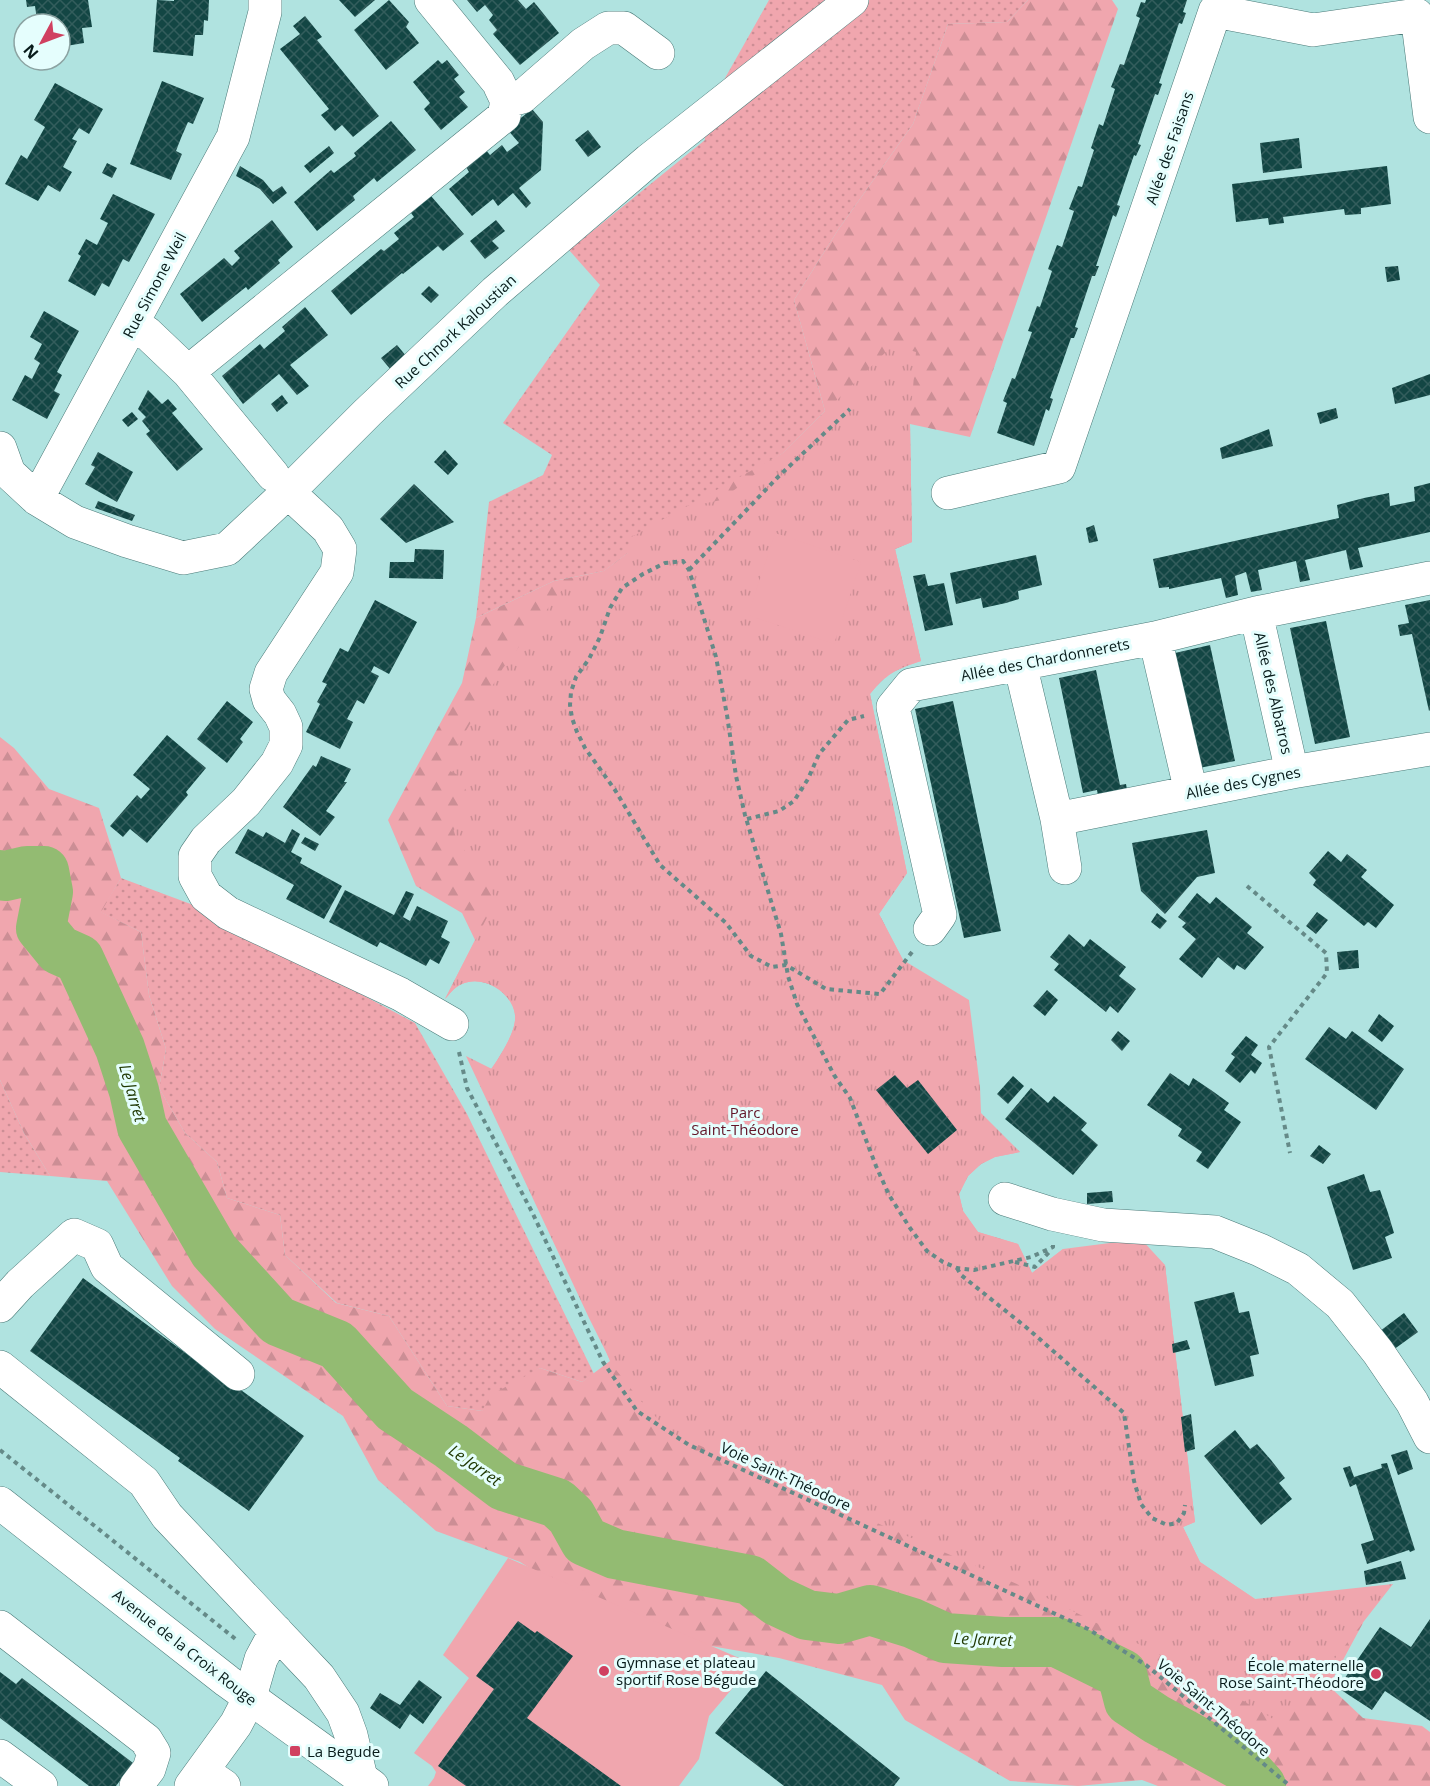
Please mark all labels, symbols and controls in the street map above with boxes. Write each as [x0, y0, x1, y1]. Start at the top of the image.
north arrow [12, 12, 72, 72]
text: N [18, 40, 43, 64]
street label: Allée des Faisans [1140, 89, 1198, 207]
street label: Rue Simone Weil [118, 229, 190, 341]
street label: Rue Chnork Kaloustian [390, 269, 520, 393]
street label: Allée des Albatros [1250, 630, 1298, 756]
street label: Allée des Chardonnerets [959, 633, 1131, 685]
street label: Allée des Cygnes [1184, 761, 1302, 803]
water label: Le Jarret [114, 1062, 152, 1125]
park label: Parc Saint-Théodore [691, 1102, 799, 1139]
street label: Voie Saint-Théodore [718, 1437, 854, 1515]
water label: Le Jarret [445, 1439, 506, 1491]
street label: Avenue de la Croix Rouge [109, 1584, 261, 1710]
water label: Le Jarret [953, 1627, 1014, 1651]
place label: Gymnase et plateau sportif Rose Bégude [616, 1652, 756, 1689]
street label: Voie Saint-Théodore [1153, 1654, 1275, 1760]
place label: École maternelle Rose Saint-Théodore [1219, 1655, 1364, 1692]
marker: Gymnase et plateau sportif Rose Bégude [597, 1664, 611, 1678]
marker: École maternelle Rose Saint-Théodore [1369, 1667, 1383, 1681]
place label: La Begude [307, 1741, 380, 1761]
marker: La Begude [288, 1744, 302, 1758]

